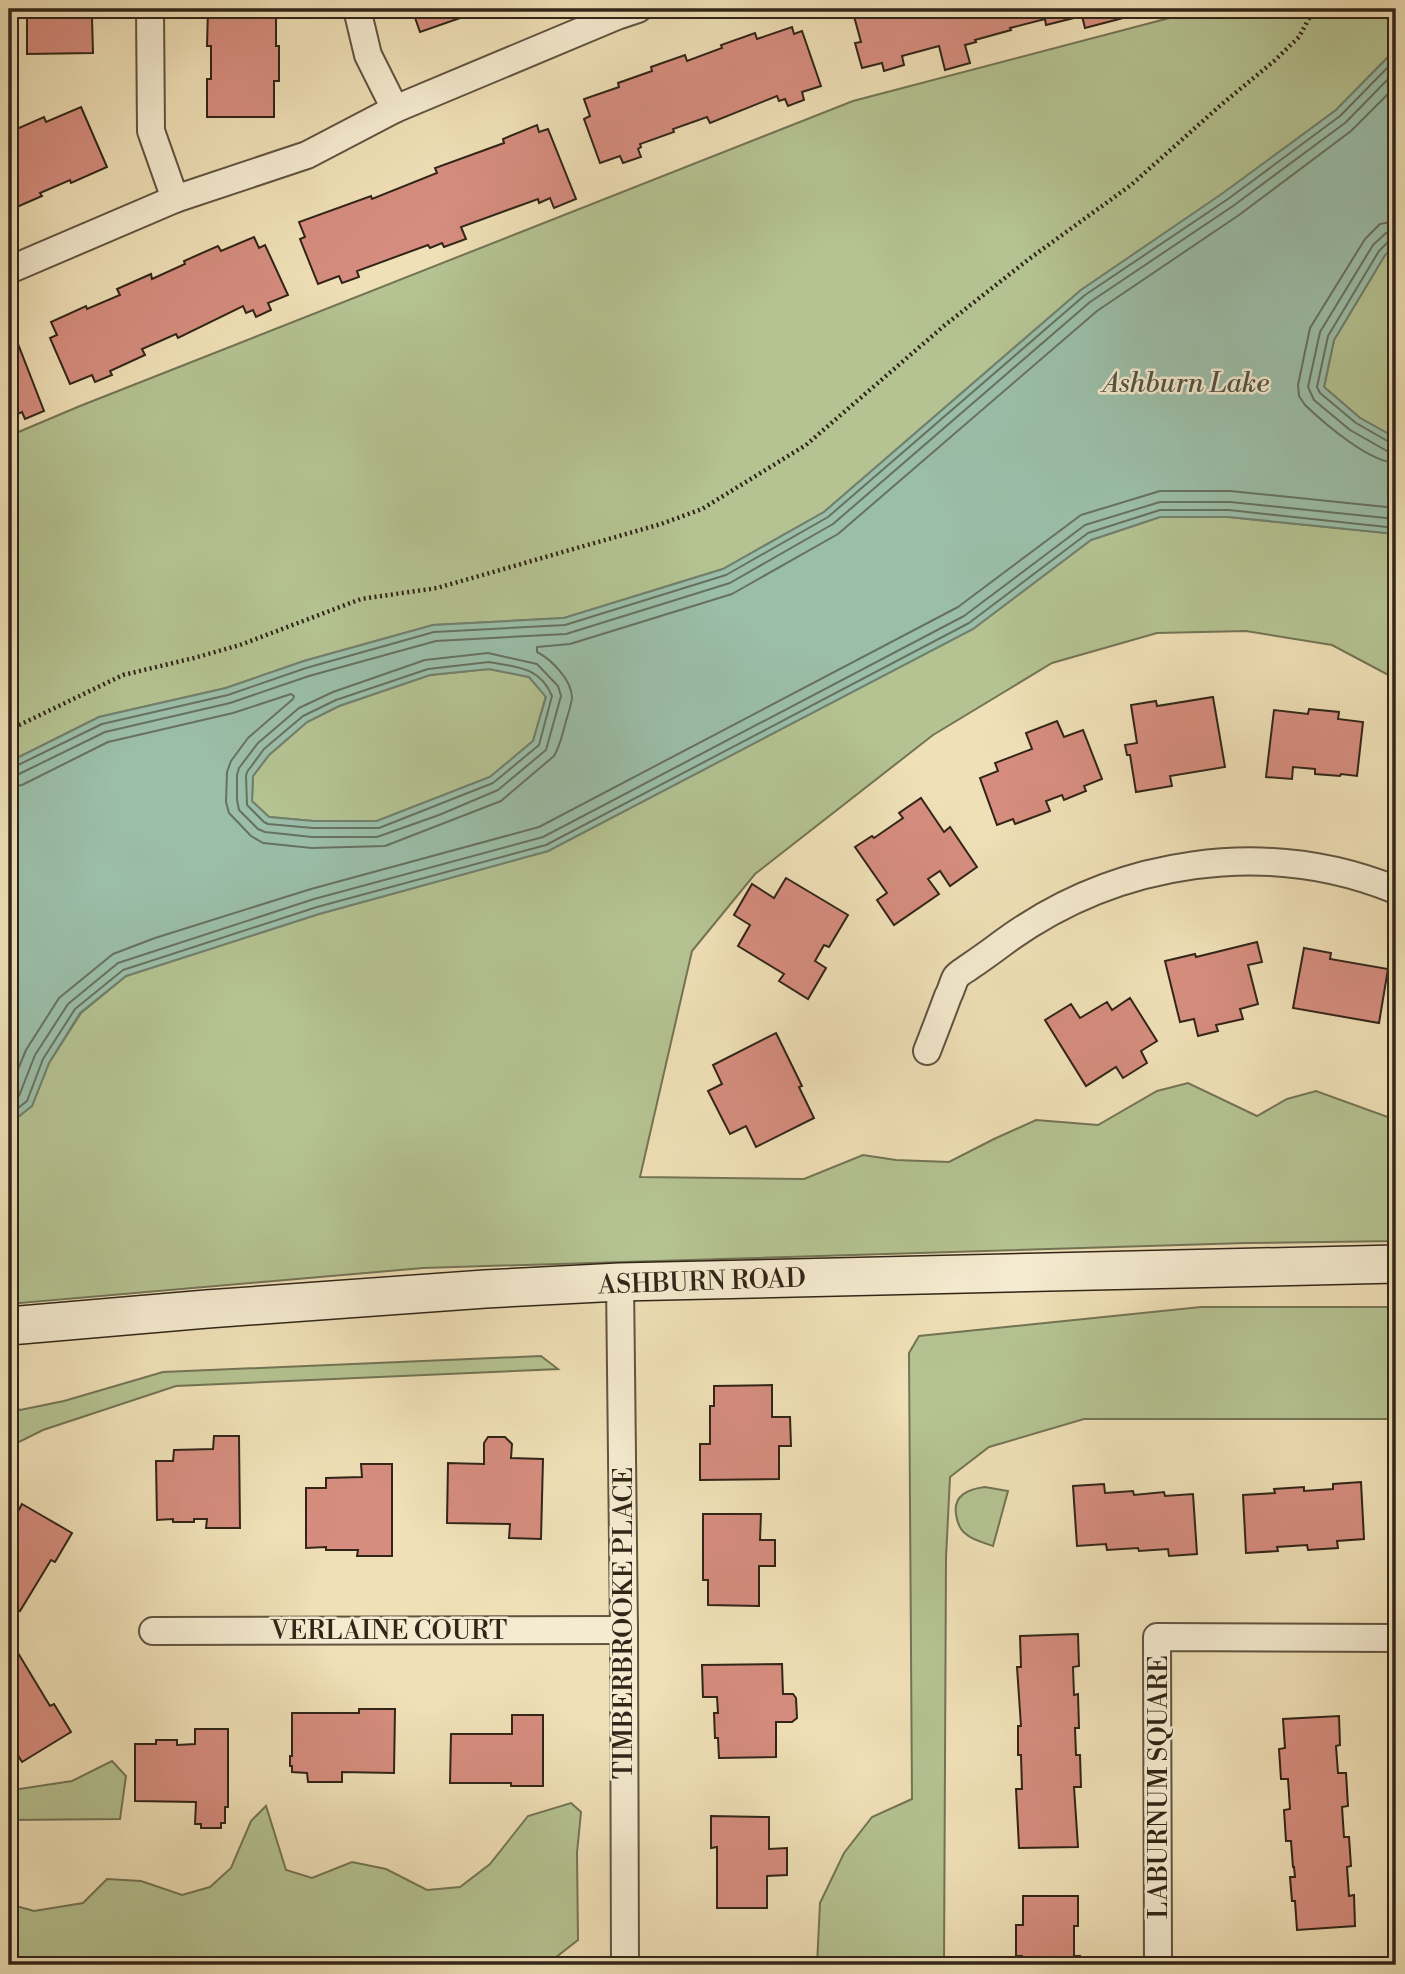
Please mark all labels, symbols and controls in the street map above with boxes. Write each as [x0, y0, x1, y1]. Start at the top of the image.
water label: Ashburn Lake [1100, 366, 1269, 401]
street label: ASHBURN ROAD [597, 1262, 806, 1302]
street label: TIMBERBROOKE PLACE [608, 1467, 640, 1779]
street label: VERLAINE COURT [270, 1615, 507, 1647]
street label: LABURNUM SQUARE [1143, 1655, 1175, 1919]

